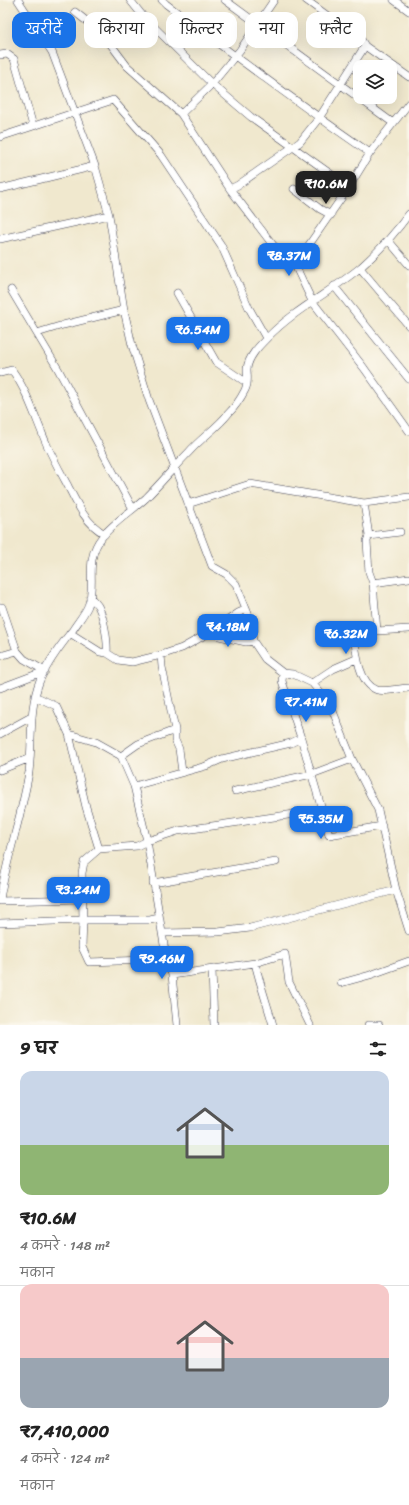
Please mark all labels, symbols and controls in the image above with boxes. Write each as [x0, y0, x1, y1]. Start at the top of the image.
chip: खरीदें [12, 12, 76, 48]
chip: किराया [84, 12, 158, 48]
chip: फ़िल्टर [166, 12, 237, 48]
chip: नया [245, 12, 298, 48]
chip: फ़्लैट [306, 12, 366, 48]
map controls [353, 60, 397, 104]
button: layers [353, 60, 397, 104]
pin: ₹10.6M [293, 171, 359, 205]
text: ₹10.6M [305, 172, 348, 195]
pin: ₹8.37M [256, 243, 322, 277]
text: ₹8.37M [267, 244, 311, 267]
pin: ₹6.54M [165, 317, 231, 351]
text: ₹6.54M [175, 318, 221, 341]
pin: ₹4.18M [195, 614, 261, 648]
text: ₹4.18M [206, 615, 250, 638]
pin: ₹6.32M [313, 621, 379, 655]
text: ₹6.32M [324, 622, 368, 645]
pin: ₹7.41M [273, 689, 339, 723]
text: ₹7.41M [285, 690, 327, 713]
pin: ₹5.35M [288, 806, 354, 840]
text: ₹5.35M [299, 807, 343, 830]
pin: ₹3.24M [45, 877, 111, 911]
text: ₹3.24M [56, 878, 100, 901]
pin: ₹9.46M [129, 946, 195, 980]
text: ₹9.46M [139, 947, 185, 970]
text: 9 घर [20, 1033, 58, 1063]
icon: filters [367, 1038, 389, 1060]
icon: home [169, 1097, 241, 1169]
text: ₹10.6M [20, 1203, 76, 1233]
text: 4 कमरे · 148 m² [20, 1234, 110, 1257]
text: मकान [20, 1261, 54, 1284]
icon: home [169, 1310, 241, 1382]
text: ₹7,410,000 [20, 1416, 109, 1446]
text: 4 कमरे · 124 m² [20, 1447, 110, 1470]
text: मकान [20, 1474, 54, 1497]

